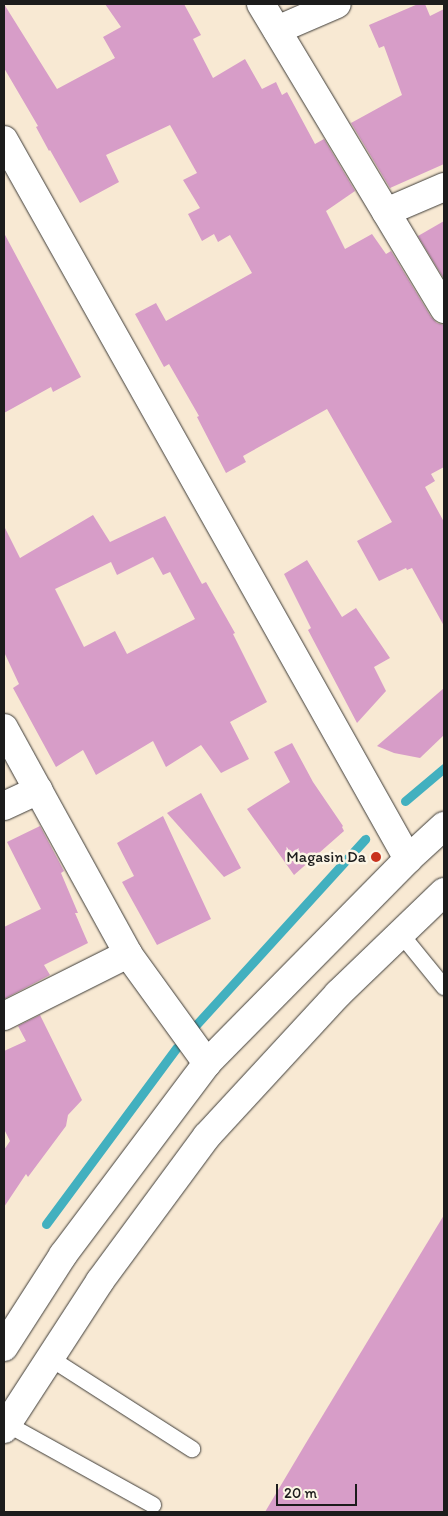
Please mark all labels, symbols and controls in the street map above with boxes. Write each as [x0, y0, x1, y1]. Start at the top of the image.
place label: Magasin Da [286, 847, 366, 867]
marker: Magasin Da [370, 851, 382, 863]
scale bar [278, 1474, 359, 1506]
text: 20 m [284, 1484, 317, 1502]

